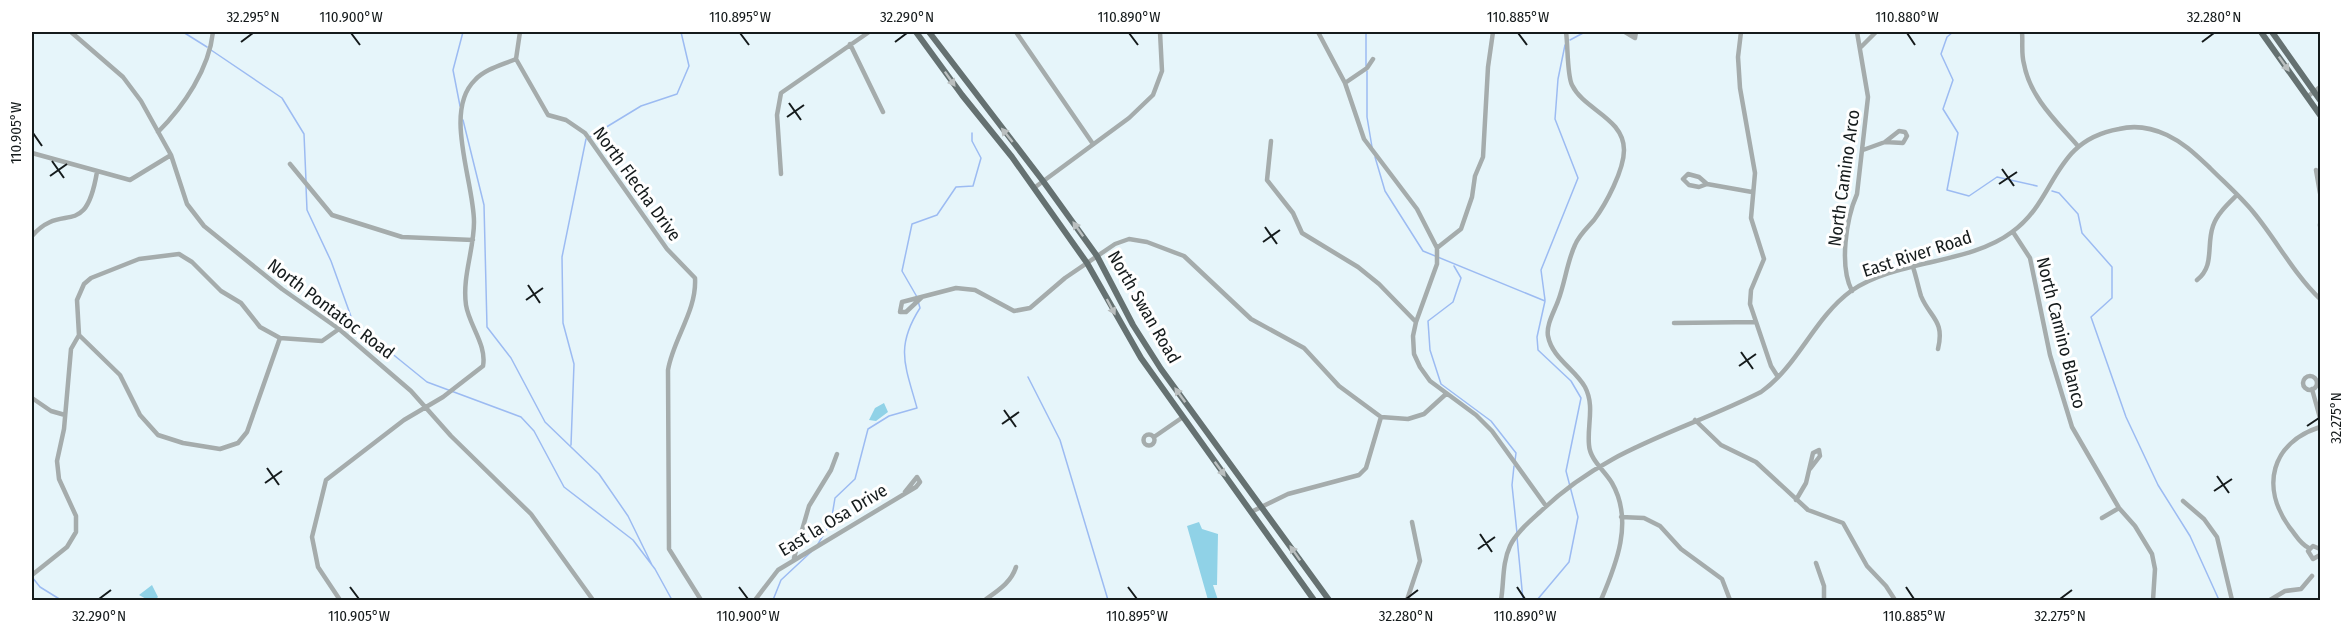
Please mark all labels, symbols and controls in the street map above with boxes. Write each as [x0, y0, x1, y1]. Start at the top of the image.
text: 32.295°N [226, 8, 280, 26]
text: 110.900°W [319, 8, 383, 26]
text: 110.895°W [709, 8, 771, 26]
text: 32.290°N [880, 8, 934, 26]
text: 110.890°W [1097, 8, 1161, 26]
text: 110.885°W [1487, 8, 1549, 26]
text: 110.880°W [1875, 8, 1939, 26]
text: 32.280°N [2187, 8, 2241, 26]
one-way arrow [2278, 56, 2289, 72]
one-way arrow [944, 71, 956, 87]
text: 110.905°W [7, 102, 25, 164]
street label: North Camino Arco [1824, 108, 1864, 248]
street label: North Flecha Drive [588, 123, 686, 246]
one-way arrow [1000, 127, 1013, 143]
one-way arrow [1072, 222, 1084, 238]
street label: East River Road [1860, 226, 1974, 282]
street label: North Swan Road [1103, 247, 1185, 367]
street label: North Pontatoc Road [263, 254, 399, 364]
street label: North Camino Blanco [2032, 255, 2090, 411]
one-way arrow [1106, 299, 1116, 316]
one-way arrow [1174, 387, 1186, 403]
text: 32.275°N [2327, 392, 2345, 444]
one-way arrow [1214, 460, 1226, 476]
street label: East la Osa Drive [775, 479, 891, 561]
one-way arrow [1289, 545, 1301, 561]
text: 32.290°N [72, 607, 126, 625]
text: 110.905°W [328, 607, 390, 625]
text: 110.900°W [716, 607, 780, 625]
text: 110.895°W [1106, 607, 1168, 625]
text: 32.280°N [1379, 607, 1433, 625]
text: 110.890°W [1493, 607, 1557, 625]
text: 110.885°W [1883, 607, 1945, 625]
text: 32.275°N [2034, 607, 2086, 625]

